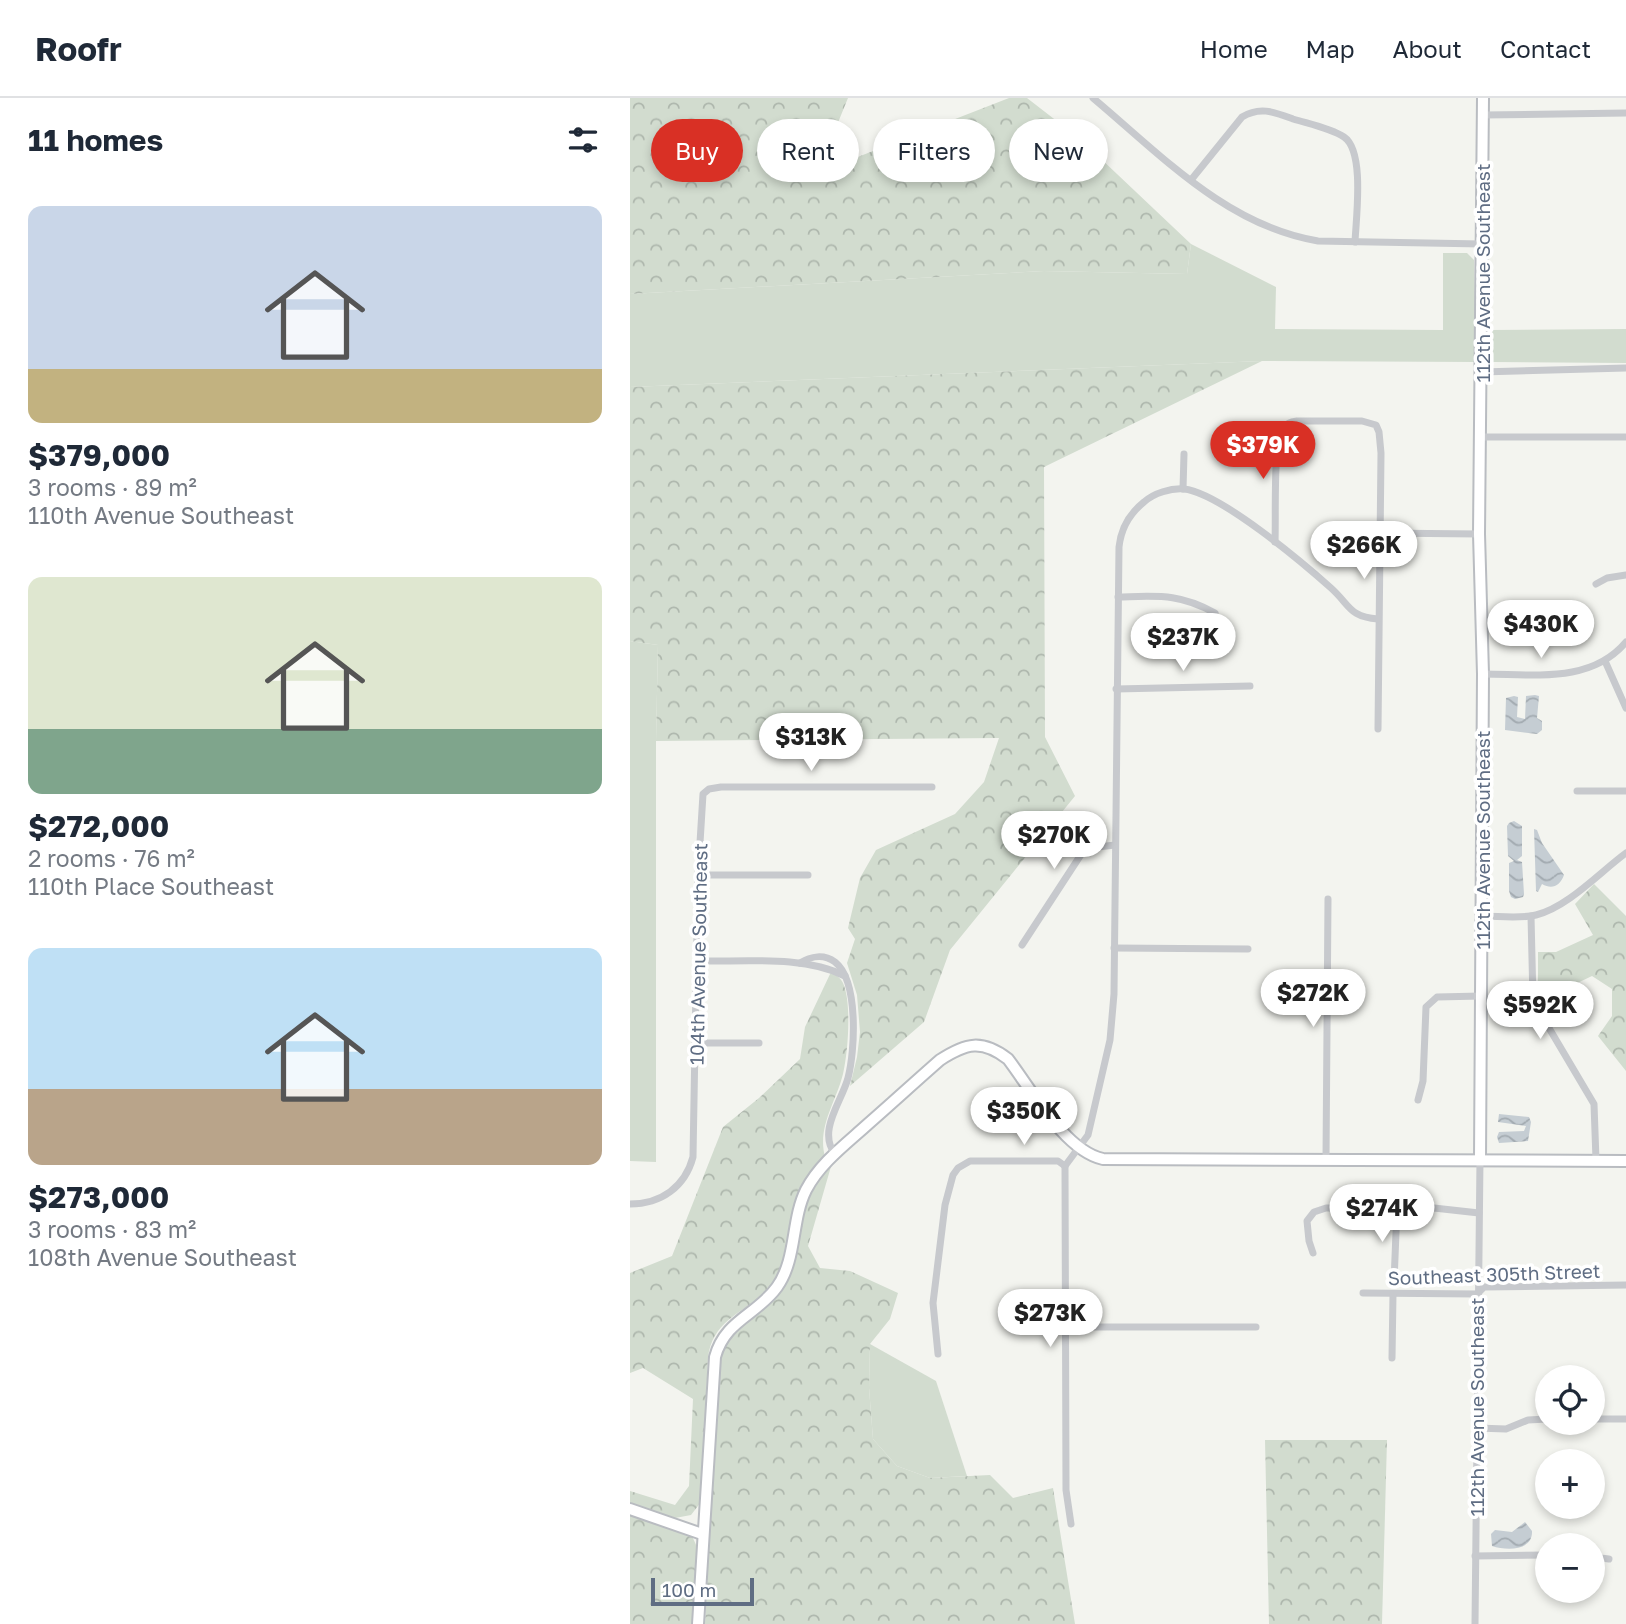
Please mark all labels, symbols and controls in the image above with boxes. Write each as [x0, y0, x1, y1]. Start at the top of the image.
text: Roofr [35, 29, 122, 68]
text: Home [1200, 34, 1268, 63]
text: Map [1306, 34, 1355, 63]
text: About [1393, 34, 1462, 63]
text: Contact [1500, 34, 1591, 63]
chip: Buy [651, 119, 743, 182]
chip: Rent [757, 119, 859, 182]
chip: Filters [873, 119, 995, 182]
chip: New [1009, 119, 1108, 182]
icon: filters [564, 121, 602, 159]
text: 11 homes [28, 122, 163, 158]
street label: 112th Avenue Southeast [1471, 163, 1494, 383]
icon: home [252, 252, 378, 378]
pin: $379K [1214, 422, 1312, 481]
text: $379K [1226, 430, 1300, 458]
text: $379,000 [28, 437, 170, 473]
text: 3 rooms · 89 m² [28, 473, 197, 501]
text: 110th Avenue Southeast [28, 501, 294, 529]
pin: $266K [1315, 522, 1413, 581]
text: $266K [1326, 530, 1402, 558]
pin: $430K [1492, 601, 1590, 660]
text: $430K [1503, 609, 1579, 637]
pin: $237K [1134, 614, 1232, 673]
text: $237K [1147, 622, 1219, 650]
icon: home [252, 623, 378, 749]
pin: $313K [762, 714, 860, 773]
text: $313K [775, 722, 847, 750]
street label: 112th Avenue Southeast [1471, 730, 1494, 950]
text: $272,000 [28, 808, 169, 844]
pin: $270K [1005, 812, 1103, 871]
text: $270K [1017, 820, 1091, 848]
street label: 104th Avenue Southeast [685, 843, 711, 1065]
text: 2 rooms · 76 m² [28, 844, 195, 872]
text: 110th Place Southeast [28, 872, 274, 900]
pin: $272K [1264, 970, 1362, 1029]
text: $272K [1277, 978, 1349, 1006]
pin: $592K [1491, 982, 1589, 1041]
text: $592K [1503, 990, 1577, 1018]
icon: home [252, 994, 378, 1120]
pin: $350K [975, 1088, 1073, 1147]
text: $350K [986, 1096, 1062, 1124]
text: $273,000 [28, 1179, 169, 1215]
pin: $274K [1333, 1184, 1431, 1244]
text: $274K [1345, 1193, 1419, 1221]
text: 3 rooms · 83 m² [28, 1215, 196, 1243]
text: 108th Avenue Southeast [28, 1243, 297, 1271]
street label: Southeast 305th Street [1387, 1259, 1601, 1289]
pin: $273K [1001, 1290, 1099, 1349]
street label: 112th Avenue Southeast [1465, 1297, 1488, 1517]
text: $273K [1014, 1298, 1086, 1326]
map controls [1535, 1365, 1605, 1603]
button: locate [1535, 1365, 1605, 1435]
button: + [1535, 1449, 1605, 1519]
button: − [1535, 1533, 1605, 1603]
scale bar [651, 1575, 754, 1607]
text: 100 m [662, 1578, 716, 1601]

